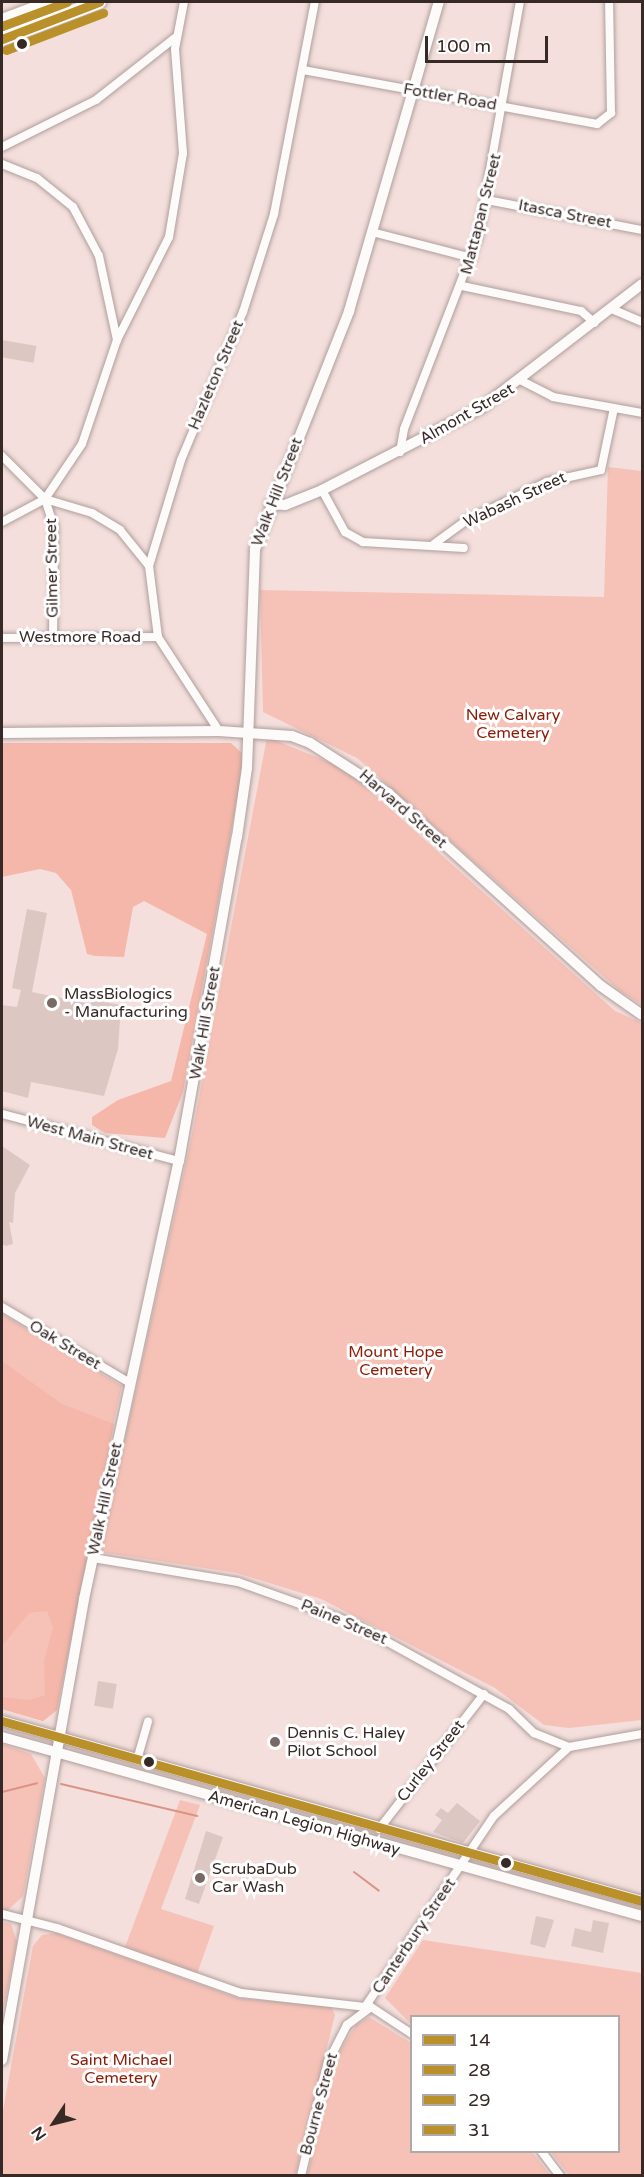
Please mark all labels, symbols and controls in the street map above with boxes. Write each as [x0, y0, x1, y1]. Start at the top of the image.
scale bar [428, 24, 551, 62]
text: 100 m [436, 35, 491, 57]
unlabelled marker [16, 38, 28, 50]
street label: Fottler Road [402, 79, 498, 115]
street label: Mattapan Street [457, 151, 505, 277]
street label: Itasca Street [517, 196, 613, 232]
street label: Hazleton Street [184, 317, 248, 433]
street label: Almont Street [416, 379, 518, 449]
street label: Walk Hill Street [247, 435, 307, 549]
street label: Wabash Street [461, 468, 569, 532]
street label: Gilmer Street [42, 518, 62, 618]
street label: Westmore Road [19, 627, 141, 647]
park label: New Calvary Cemetery [466, 705, 560, 743]
street label: Harvard Street [355, 766, 451, 852]
street label: Walk Hill Street [186, 965, 224, 1081]
place label: MassBiologics - Manufacturing [64, 984, 188, 1022]
marker: MassBiologics - Manufacturing [45, 996, 59, 1010]
street label: West Main Street [25, 1112, 155, 1164]
street label: Oak Street [26, 1316, 104, 1374]
park label: Mount Hope Cemetery [348, 1342, 444, 1380]
street label: Walk Hill Street [84, 1441, 126, 1557]
street label: Paine Street [298, 1595, 390, 1649]
street label: Curley Street [393, 1716, 469, 1806]
place label: Dennis C. Haley Pilot School [287, 1723, 405, 1761]
marker: Dennis C. Haley Pilot School [268, 1735, 282, 1749]
unlabelled marker [143, 1756, 155, 1768]
street label: American Legion Highway [206, 1786, 402, 1860]
unlabelled marker [500, 1857, 512, 1869]
place label: ScrubaDub Car Wash [212, 1859, 297, 1897]
marker: ScrubaDub Car Wash [193, 1871, 207, 1885]
street label: Canterbury Street [368, 1875, 460, 1997]
legend [410, 2015, 620, 2153]
text: 14 [468, 2029, 491, 2051]
park label: Saint Michael Cemetery [70, 2050, 172, 2088]
street label: Bourne Street [296, 2051, 342, 2157]
text: 28 [468, 2059, 491, 2081]
text: 29 [468, 2089, 491, 2111]
north arrow [24, 2093, 84, 2153]
text: 31 [468, 2119, 491, 2141]
text: N [27, 2122, 51, 2144]

